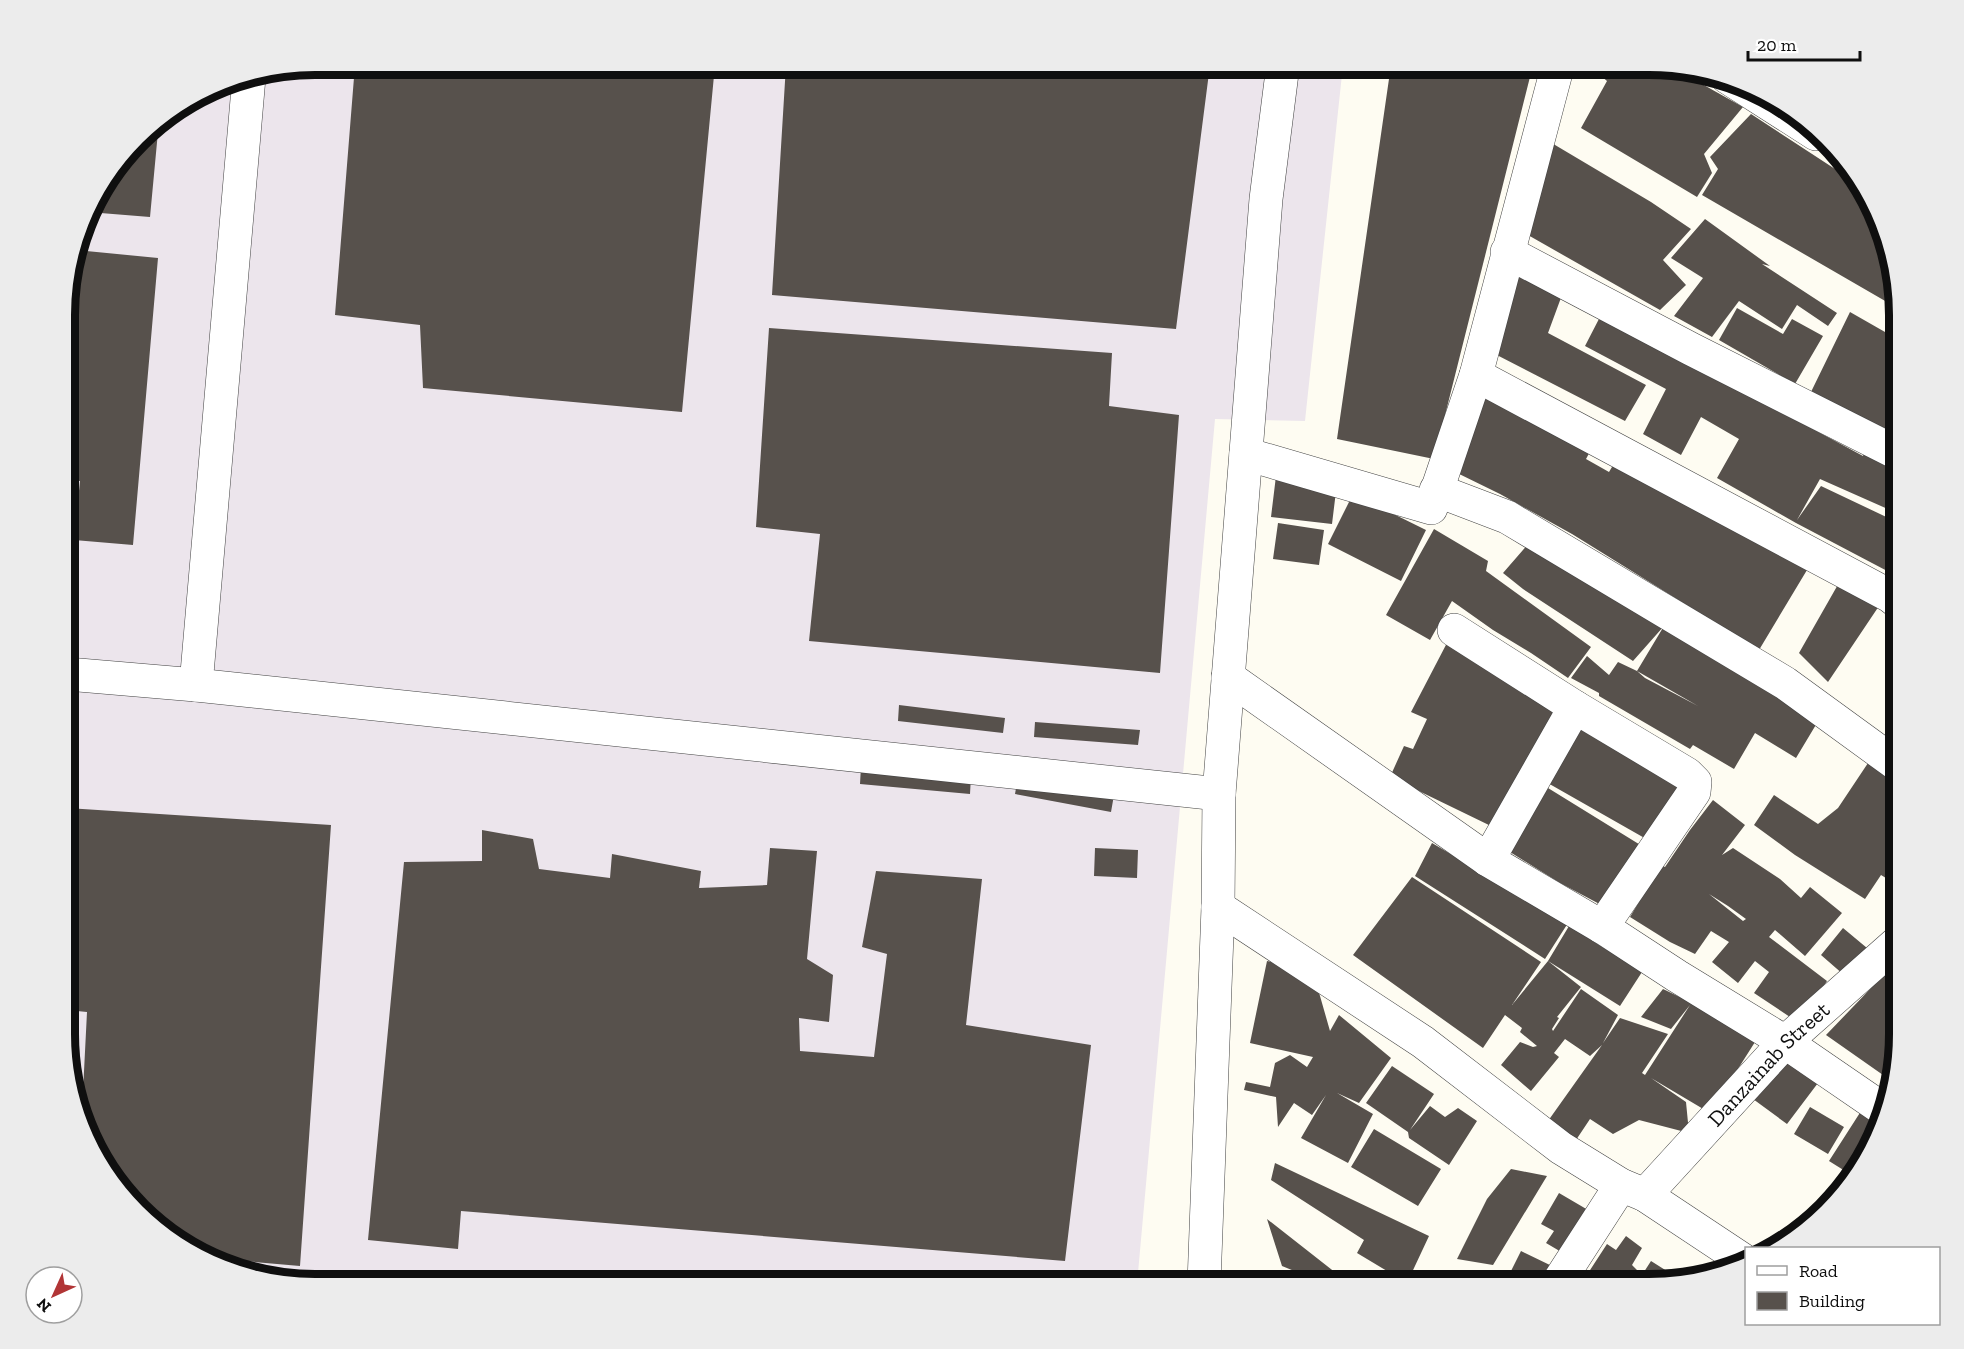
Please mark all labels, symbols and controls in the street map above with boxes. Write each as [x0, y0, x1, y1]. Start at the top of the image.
scale bar [1748, 24, 1860, 62]
text: 20 m [1757, 34, 1797, 56]
street label: Danzainab Street [1701, 995, 1835, 1132]
legend [1745, 1247, 1940, 1325]
text: Road [1799, 1260, 1838, 1282]
north arrow [24, 1265, 84, 1325]
text: Building [1799, 1290, 1865, 1312]
text: N [33, 1294, 55, 1316]

